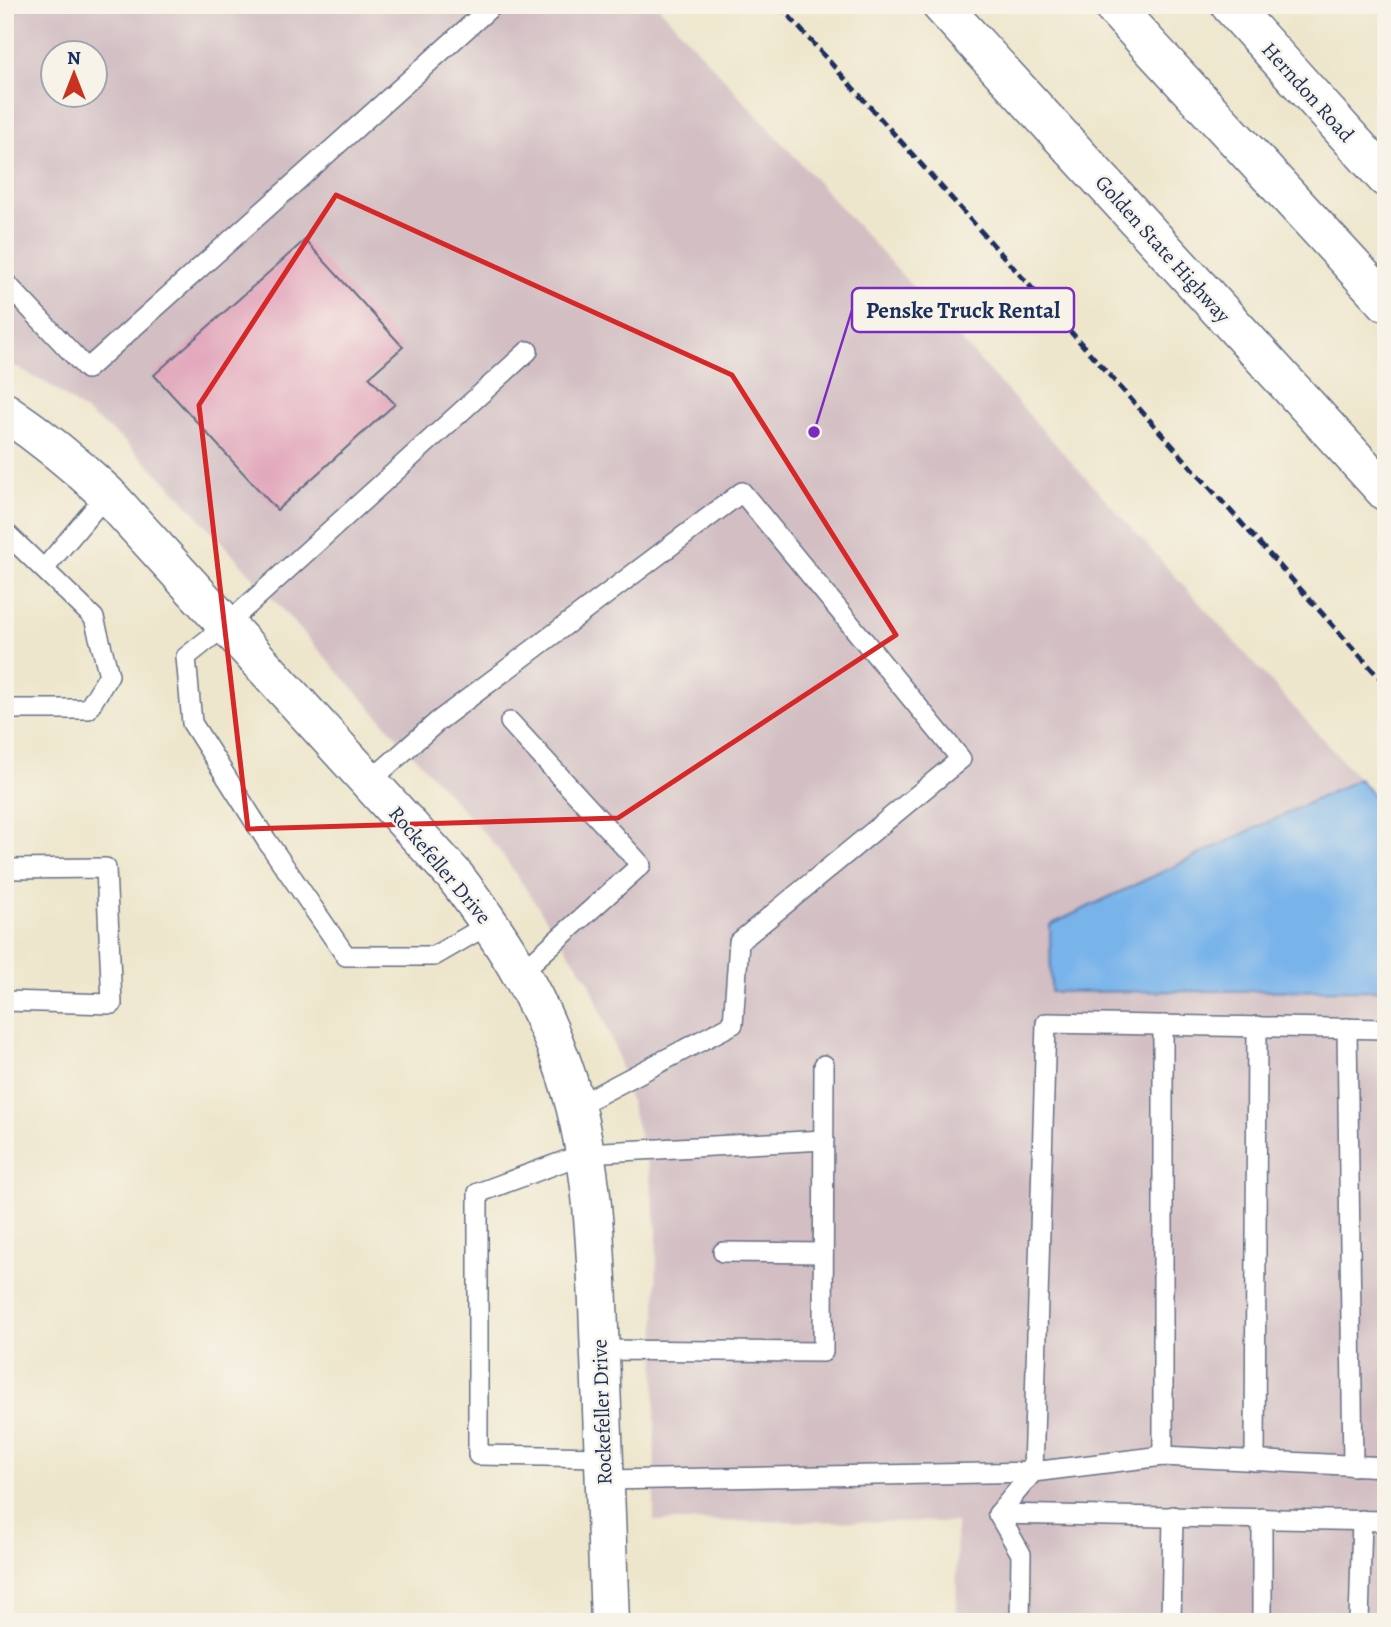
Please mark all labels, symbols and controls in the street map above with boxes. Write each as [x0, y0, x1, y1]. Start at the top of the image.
street label: Herndon Road [1256, 36, 1361, 149]
north arrow [38, 38, 108, 108]
text: N [67, 45, 81, 71]
street label: Golden State Highway [1089, 169, 1237, 329]
callout: Penske Truck Rental [852, 288, 1074, 332]
text: Penske Truck Rental [866, 295, 1060, 326]
street label: Rockefeller Drive [382, 800, 498, 930]
street label: Rockefeller Drive [585, 1339, 619, 1485]

